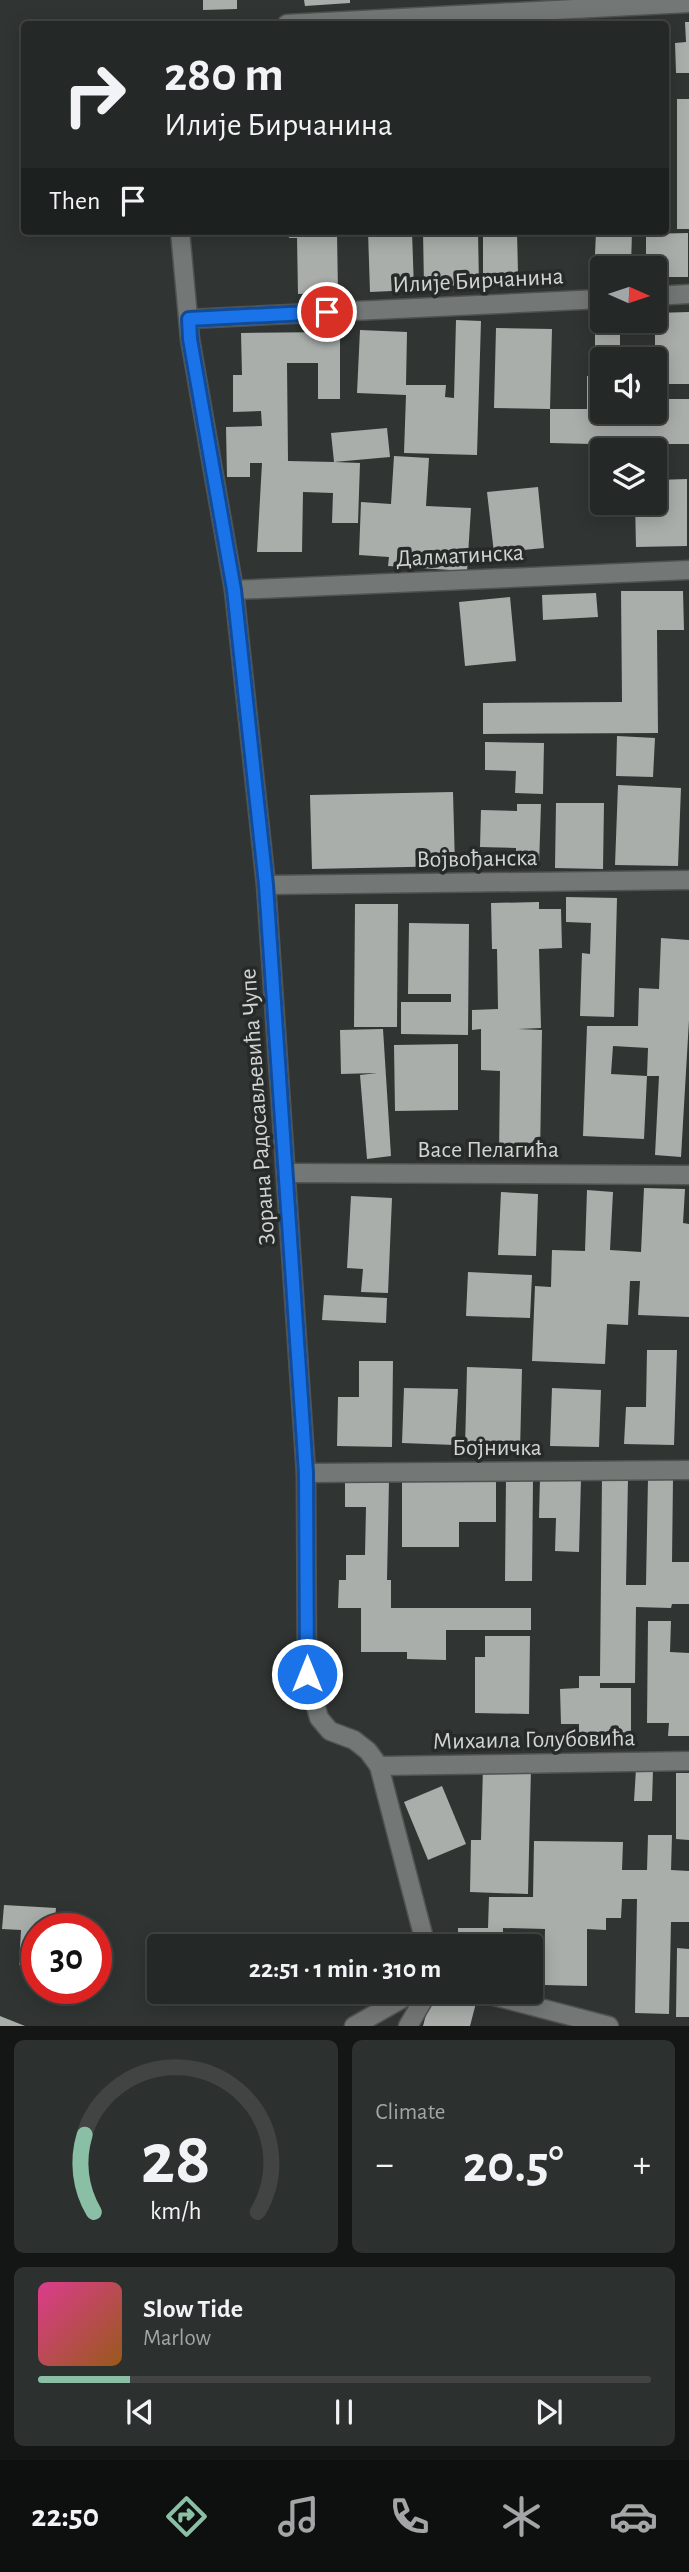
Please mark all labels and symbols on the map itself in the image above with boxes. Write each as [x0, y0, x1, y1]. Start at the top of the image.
north arrow [590, 256, 667, 332]
street label: Илије Бирчанина [392, 265, 564, 297]
pin [297, 282, 357, 342]
street label: Далматинска [396, 541, 525, 571]
street label: Војвођанска [416, 846, 538, 872]
street label: Зорана Радосављевића Чупе [236, 968, 280, 1246]
street label: Васе Пелагића [417, 1138, 559, 1162]
street label: Бојничка [452, 1436, 542, 1460]
position arrow [270, 1637, 344, 1711]
street label: Михаила Голубовића [432, 1726, 636, 1754]
speed limit sign: 30 [21, 1913, 112, 2004]

